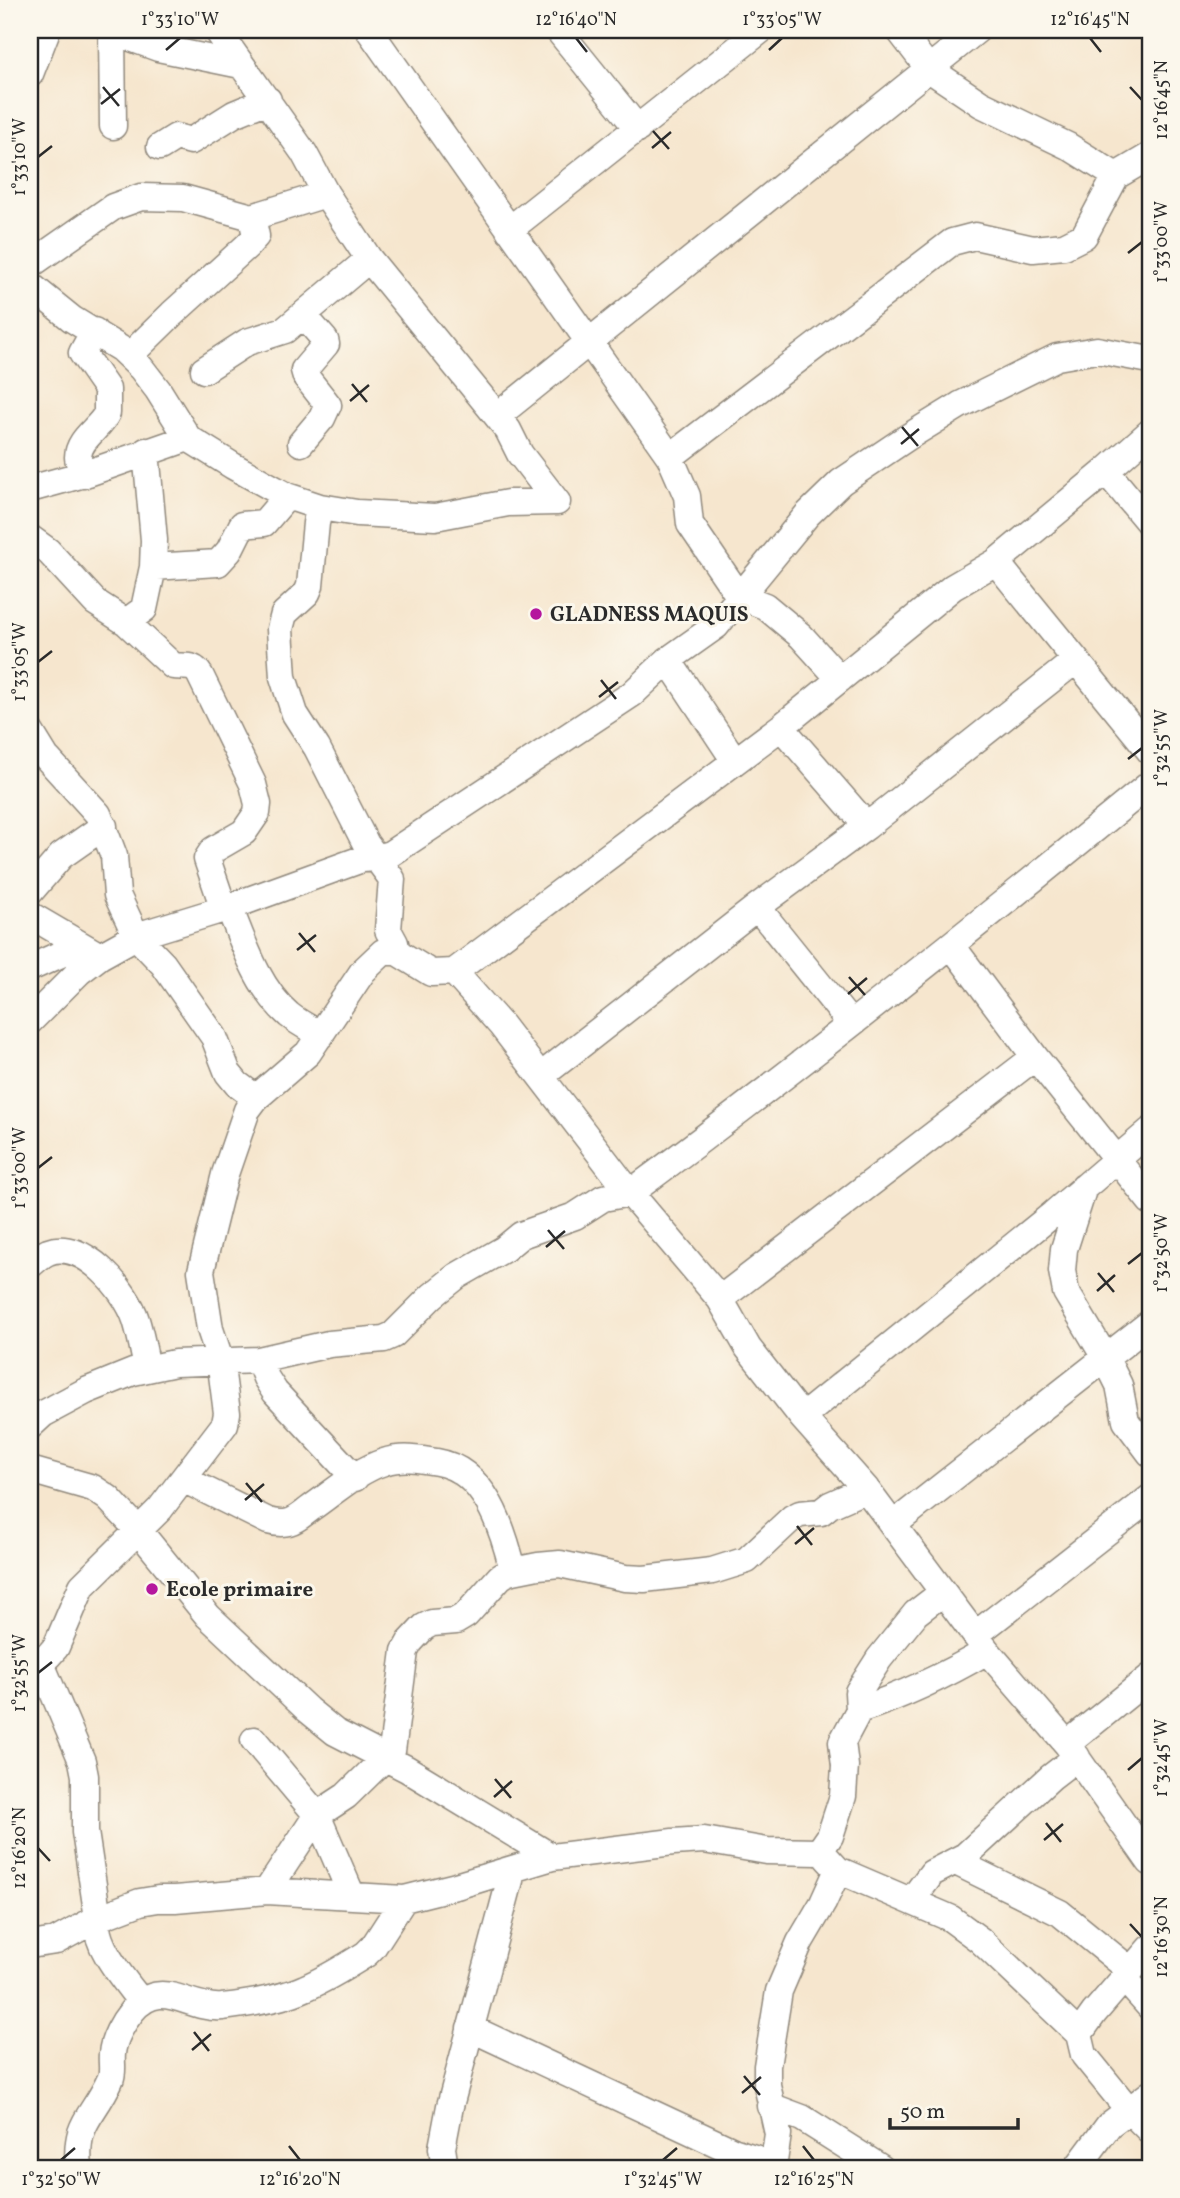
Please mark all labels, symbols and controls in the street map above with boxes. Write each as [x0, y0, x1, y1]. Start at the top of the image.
text: 1°33'10"W [141, 8, 219, 33]
text: 12°16'40"N [535, 8, 617, 33]
text: 1°33'05"W [742, 8, 822, 33]
text: 12°16'45"N [1050, 8, 1130, 33]
text: 12°16'45"N [1150, 60, 1175, 140]
text: 1°33'10"W [8, 118, 33, 196]
text: 1°33'00"W [1150, 201, 1175, 283]
place label: GLADNESS MAQUIS [550, 601, 748, 630]
marker: GLADNESS MAQUIS [528, 606, 544, 622]
text: 1°33'05"W [8, 622, 33, 702]
text: 1°32'55"W [1150, 709, 1175, 787]
text: 1°33'00"W [8, 1127, 33, 1209]
text: 1°32'50"W [1150, 1213, 1175, 1293]
place label: Ecole primaire [166, 1576, 313, 1605]
marker: Ecole primaire [144, 1581, 160, 1597]
text: 1°32'55"W [8, 1634, 33, 1712]
text: 1°32'45"W [1150, 1719, 1175, 1797]
text: 12°16'20"N [8, 1807, 33, 1889]
text: 12°16'30"N [1150, 1896, 1175, 1978]
scale bar [890, 2086, 1017, 2130]
text: 50 m [900, 2098, 945, 2127]
text: 1°32'50"W [21, 2168, 101, 2193]
text: 12°16'20"N [259, 2168, 341, 2193]
text: 1°32'45"W [624, 2168, 702, 2193]
text: 12°16'25"N [774, 2168, 854, 2193]

